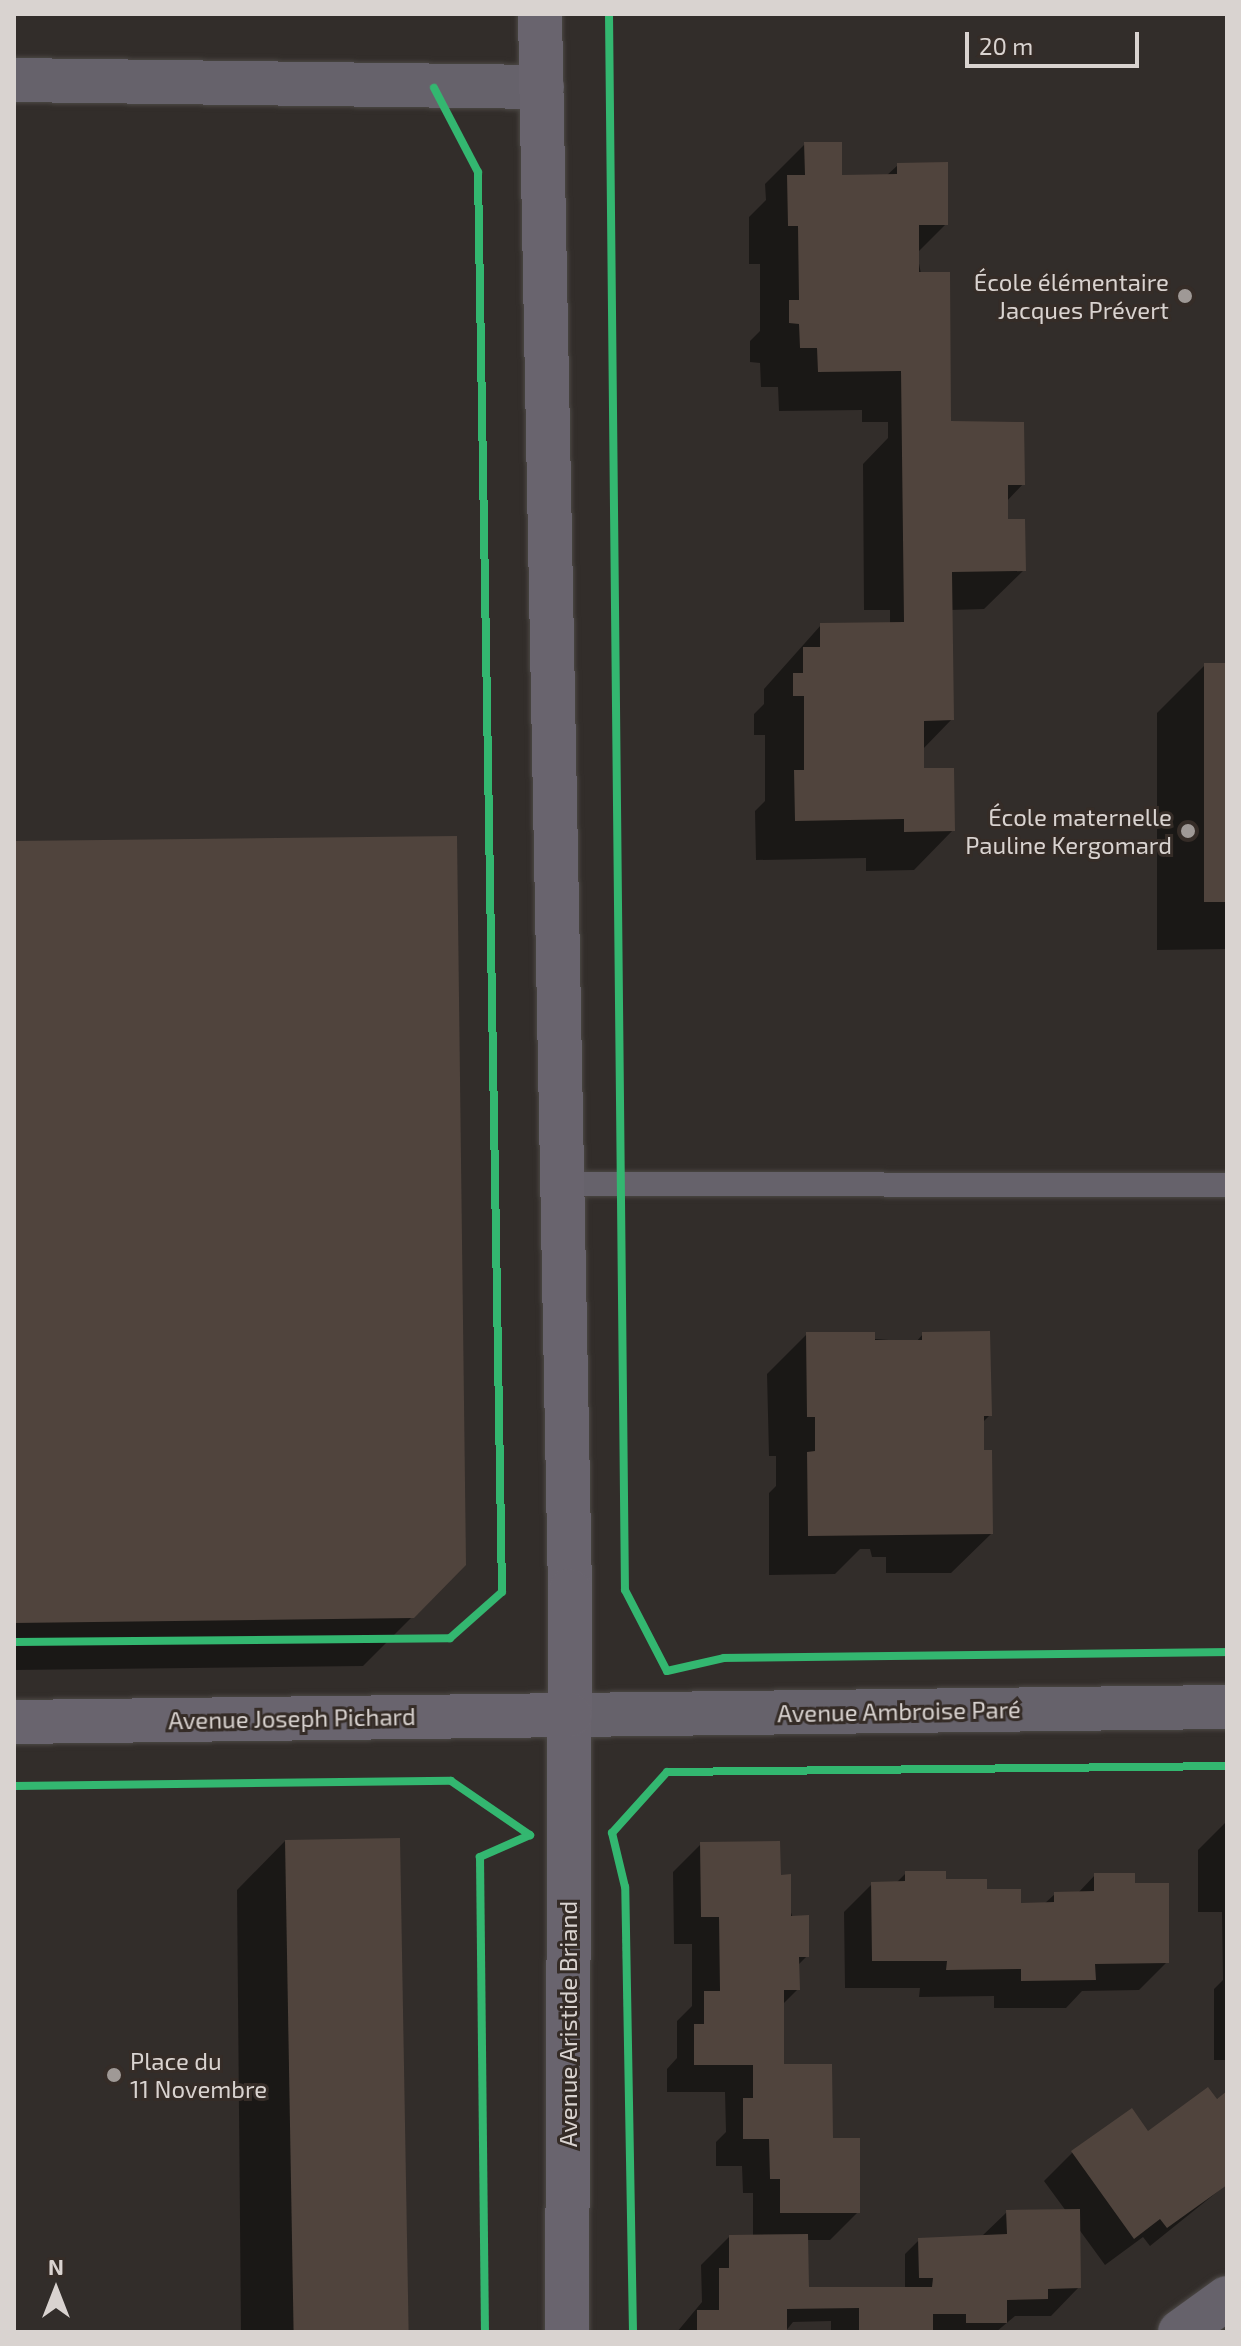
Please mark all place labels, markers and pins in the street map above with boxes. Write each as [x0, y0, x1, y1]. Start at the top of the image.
place label: École élémentaire Jacques Prévert [974, 268, 1169, 324]
marker: École élémentaire Jacques Prévert [1176, 287, 1194, 305]
place label: École maternelle Pauline Kergomard [965, 803, 1172, 859]
marker: École maternelle Pauline Kergomard [1179, 822, 1197, 840]
place label: Place du 11 Novembre [130, 2047, 267, 2103]
marker: Place du 11 Novembre [105, 2066, 123, 2084]

